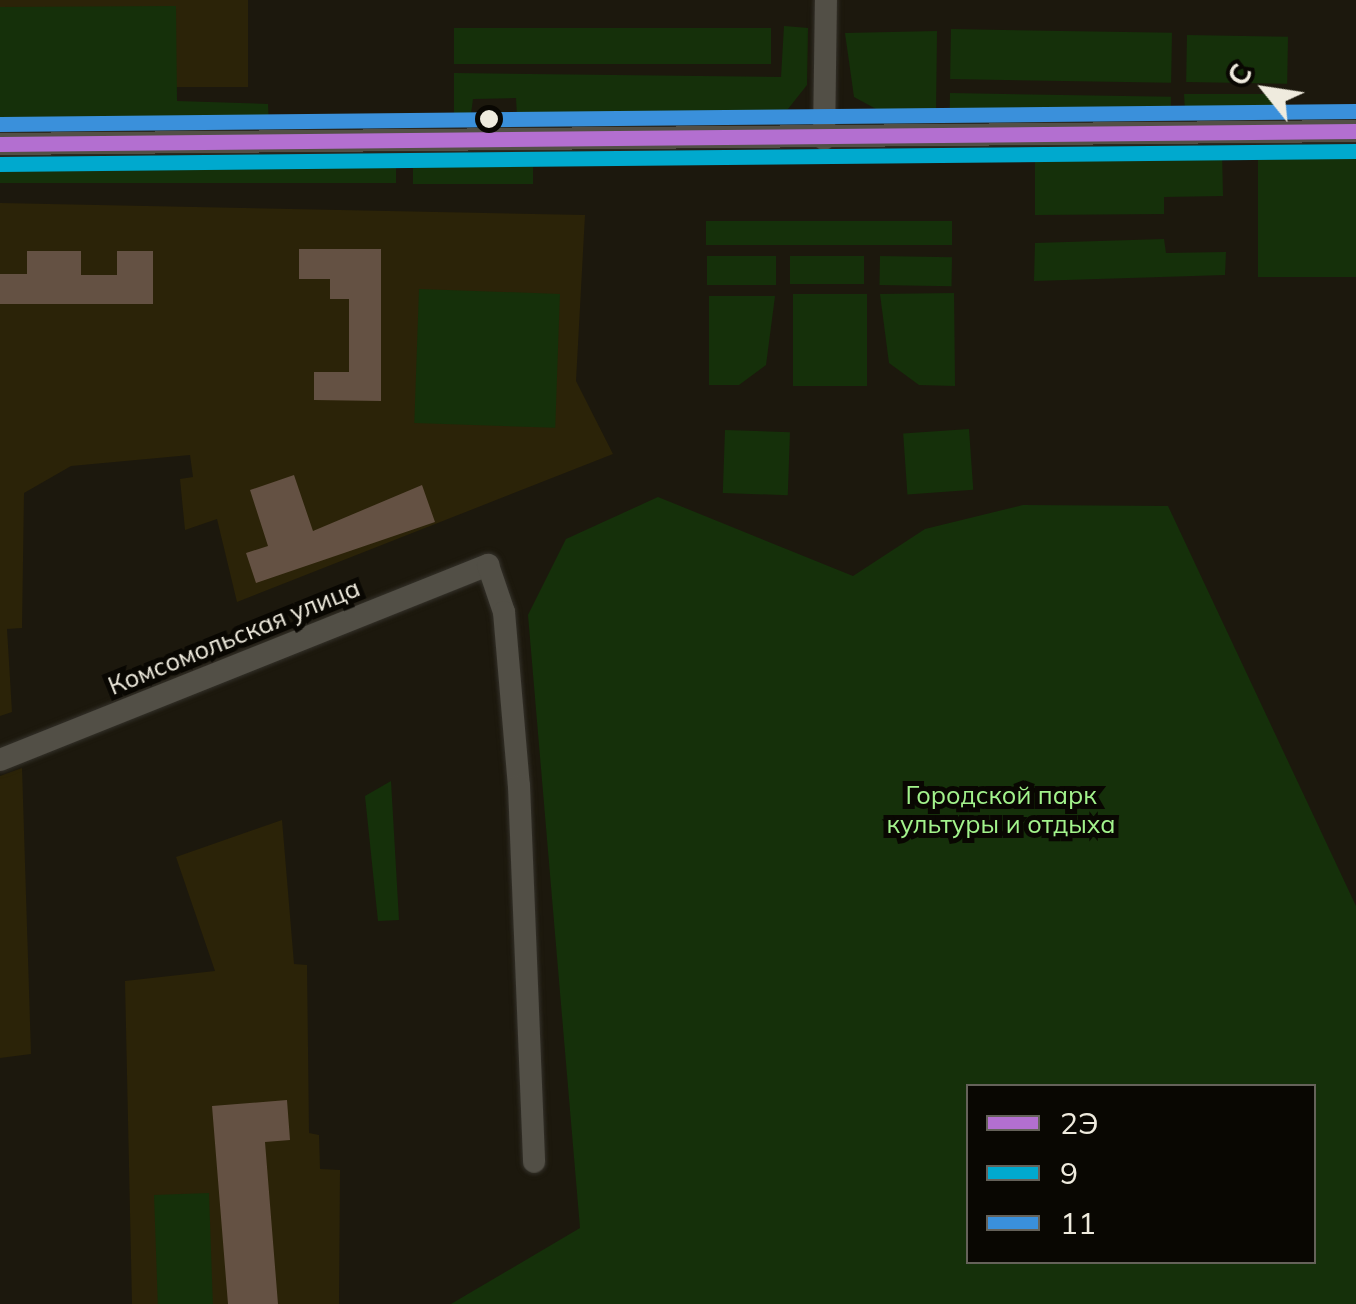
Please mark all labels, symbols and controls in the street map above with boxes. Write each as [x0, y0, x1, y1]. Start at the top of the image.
north arrow [1216, 40, 1316, 140]
text: С [1220, 58, 1260, 92]
unlabelled marker [479, 109, 499, 129]
street label: Комсомольская улица [104, 573, 364, 701]
park label: Городской парк культуры и отдыха [887, 781, 1115, 840]
legend [966, 1084, 1316, 1264]
text: 2Э [1060, 1104, 1099, 1142]
text: 9 [1060, 1154, 1078, 1192]
text: 11 [1060, 1204, 1096, 1242]

